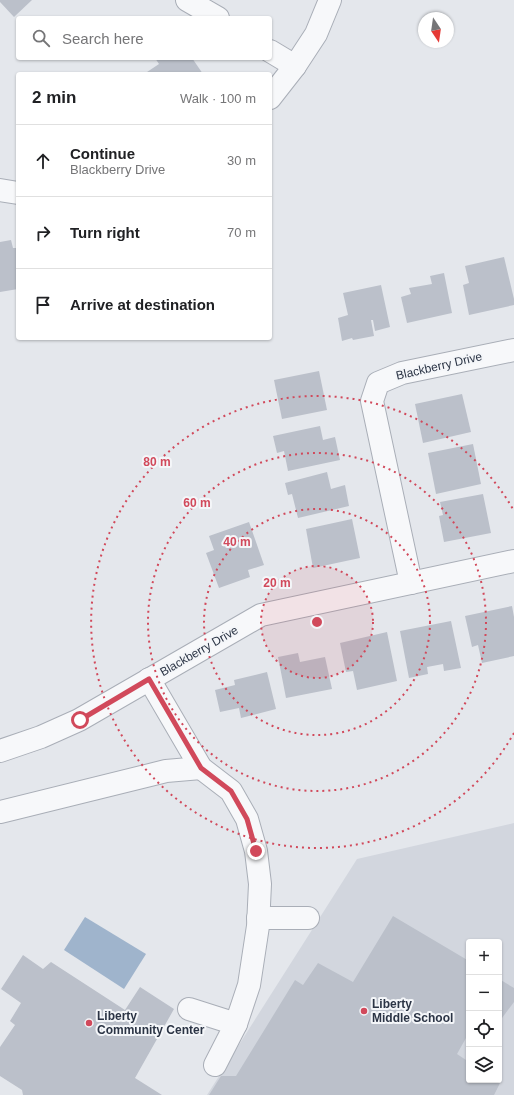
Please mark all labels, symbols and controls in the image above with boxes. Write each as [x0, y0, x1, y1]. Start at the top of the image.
north arrow [418, 12, 454, 48]
search box [16, 16, 272, 60]
icon: search [30, 27, 52, 49]
text: Search here [62, 30, 144, 47]
text: 2 min [32, 88, 76, 107]
text: Walk · 100 m [180, 91, 256, 106]
text: Continue [70, 145, 135, 162]
icon: ahead [32, 150, 54, 172]
text: 30 m [227, 153, 256, 168]
text: Blackberry Drive [70, 162, 165, 177]
icon: right [32, 222, 54, 244]
text: Turn right [70, 224, 140, 241]
text: 70 m [227, 225, 256, 240]
icon: arrive [32, 294, 54, 316]
text: Arrive at destination [70, 296, 215, 313]
street label: Blackberry Drive [395, 349, 484, 383]
text: 80 m [143, 455, 171, 469]
text: 60 m [183, 496, 211, 510]
text: 40 m [223, 535, 251, 549]
text: 20 m [263, 576, 291, 590]
centre of rings [310, 615, 324, 629]
street label: Blackberry Drive [157, 623, 241, 679]
route start [71, 711, 89, 729]
route end [247, 842, 265, 860]
map controls [466, 939, 502, 1083]
button: + [466, 939, 502, 975]
button: − [466, 975, 502, 1011]
place label: Liberty Middle School [372, 997, 453, 1025]
marker: Liberty Middle School [359, 1006, 369, 1016]
place label: Liberty Community Center [97, 1009, 205, 1037]
button: locate [466, 1011, 502, 1047]
marker: Liberty Community Center [84, 1018, 94, 1028]
button: layers [466, 1047, 502, 1083]

